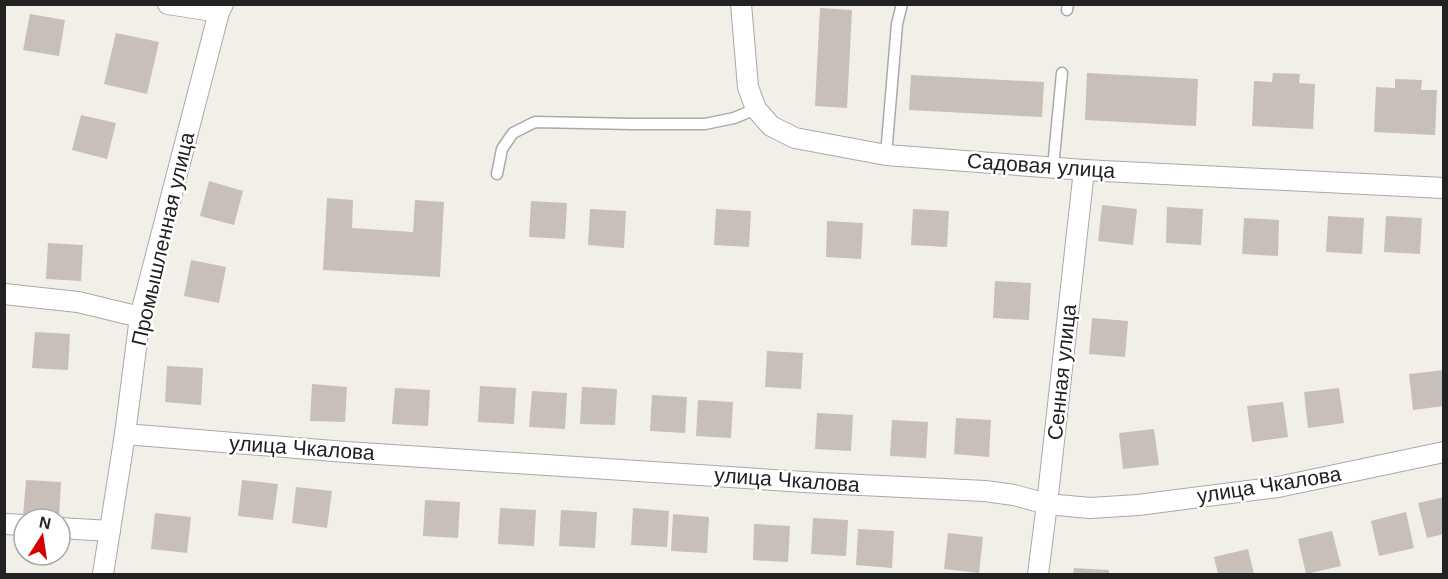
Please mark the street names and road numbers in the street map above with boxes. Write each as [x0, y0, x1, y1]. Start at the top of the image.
street label: Промышленная улица [127, 130, 198, 348]
street label: Садовая улица [966, 149, 1116, 182]
street label: Сенная улица [1043, 302, 1080, 441]
street label: улица Чкалова [229, 431, 376, 464]
street label: улица Чкалова [1195, 462, 1343, 507]
street label: улица Чкалова [714, 463, 861, 496]

